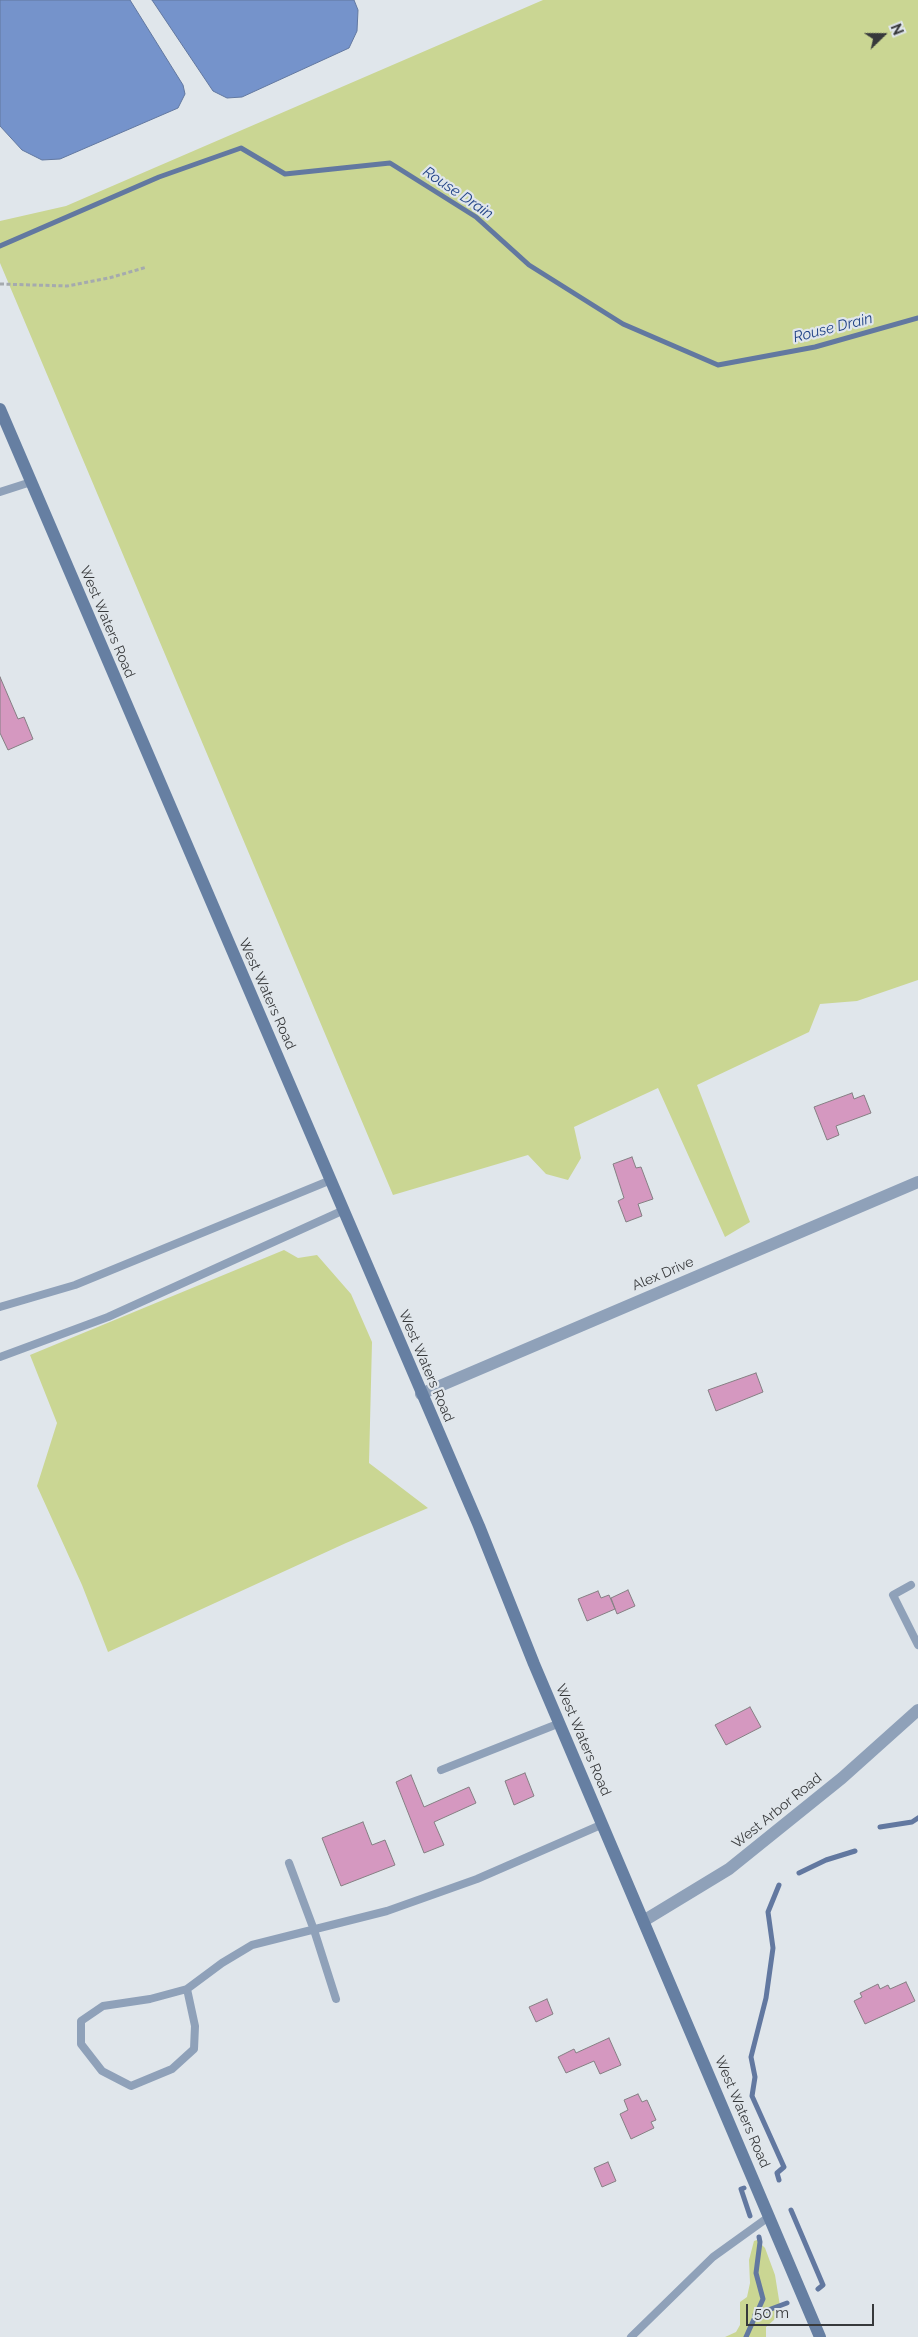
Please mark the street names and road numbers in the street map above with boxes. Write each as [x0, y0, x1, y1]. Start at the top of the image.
street label: West Waters Road [76, 563, 138, 681]
street label: West Waters Road [235, 936, 299, 1052]
street label: Alex Drive [630, 1254, 696, 1294]
street label: West Waters Road [395, 1307, 457, 1425]
street label: West Waters Road [552, 1681, 614, 1799]
street label: West Arbor Road [729, 1770, 825, 1852]
street label: West Waters Road [711, 2053, 773, 2171]

